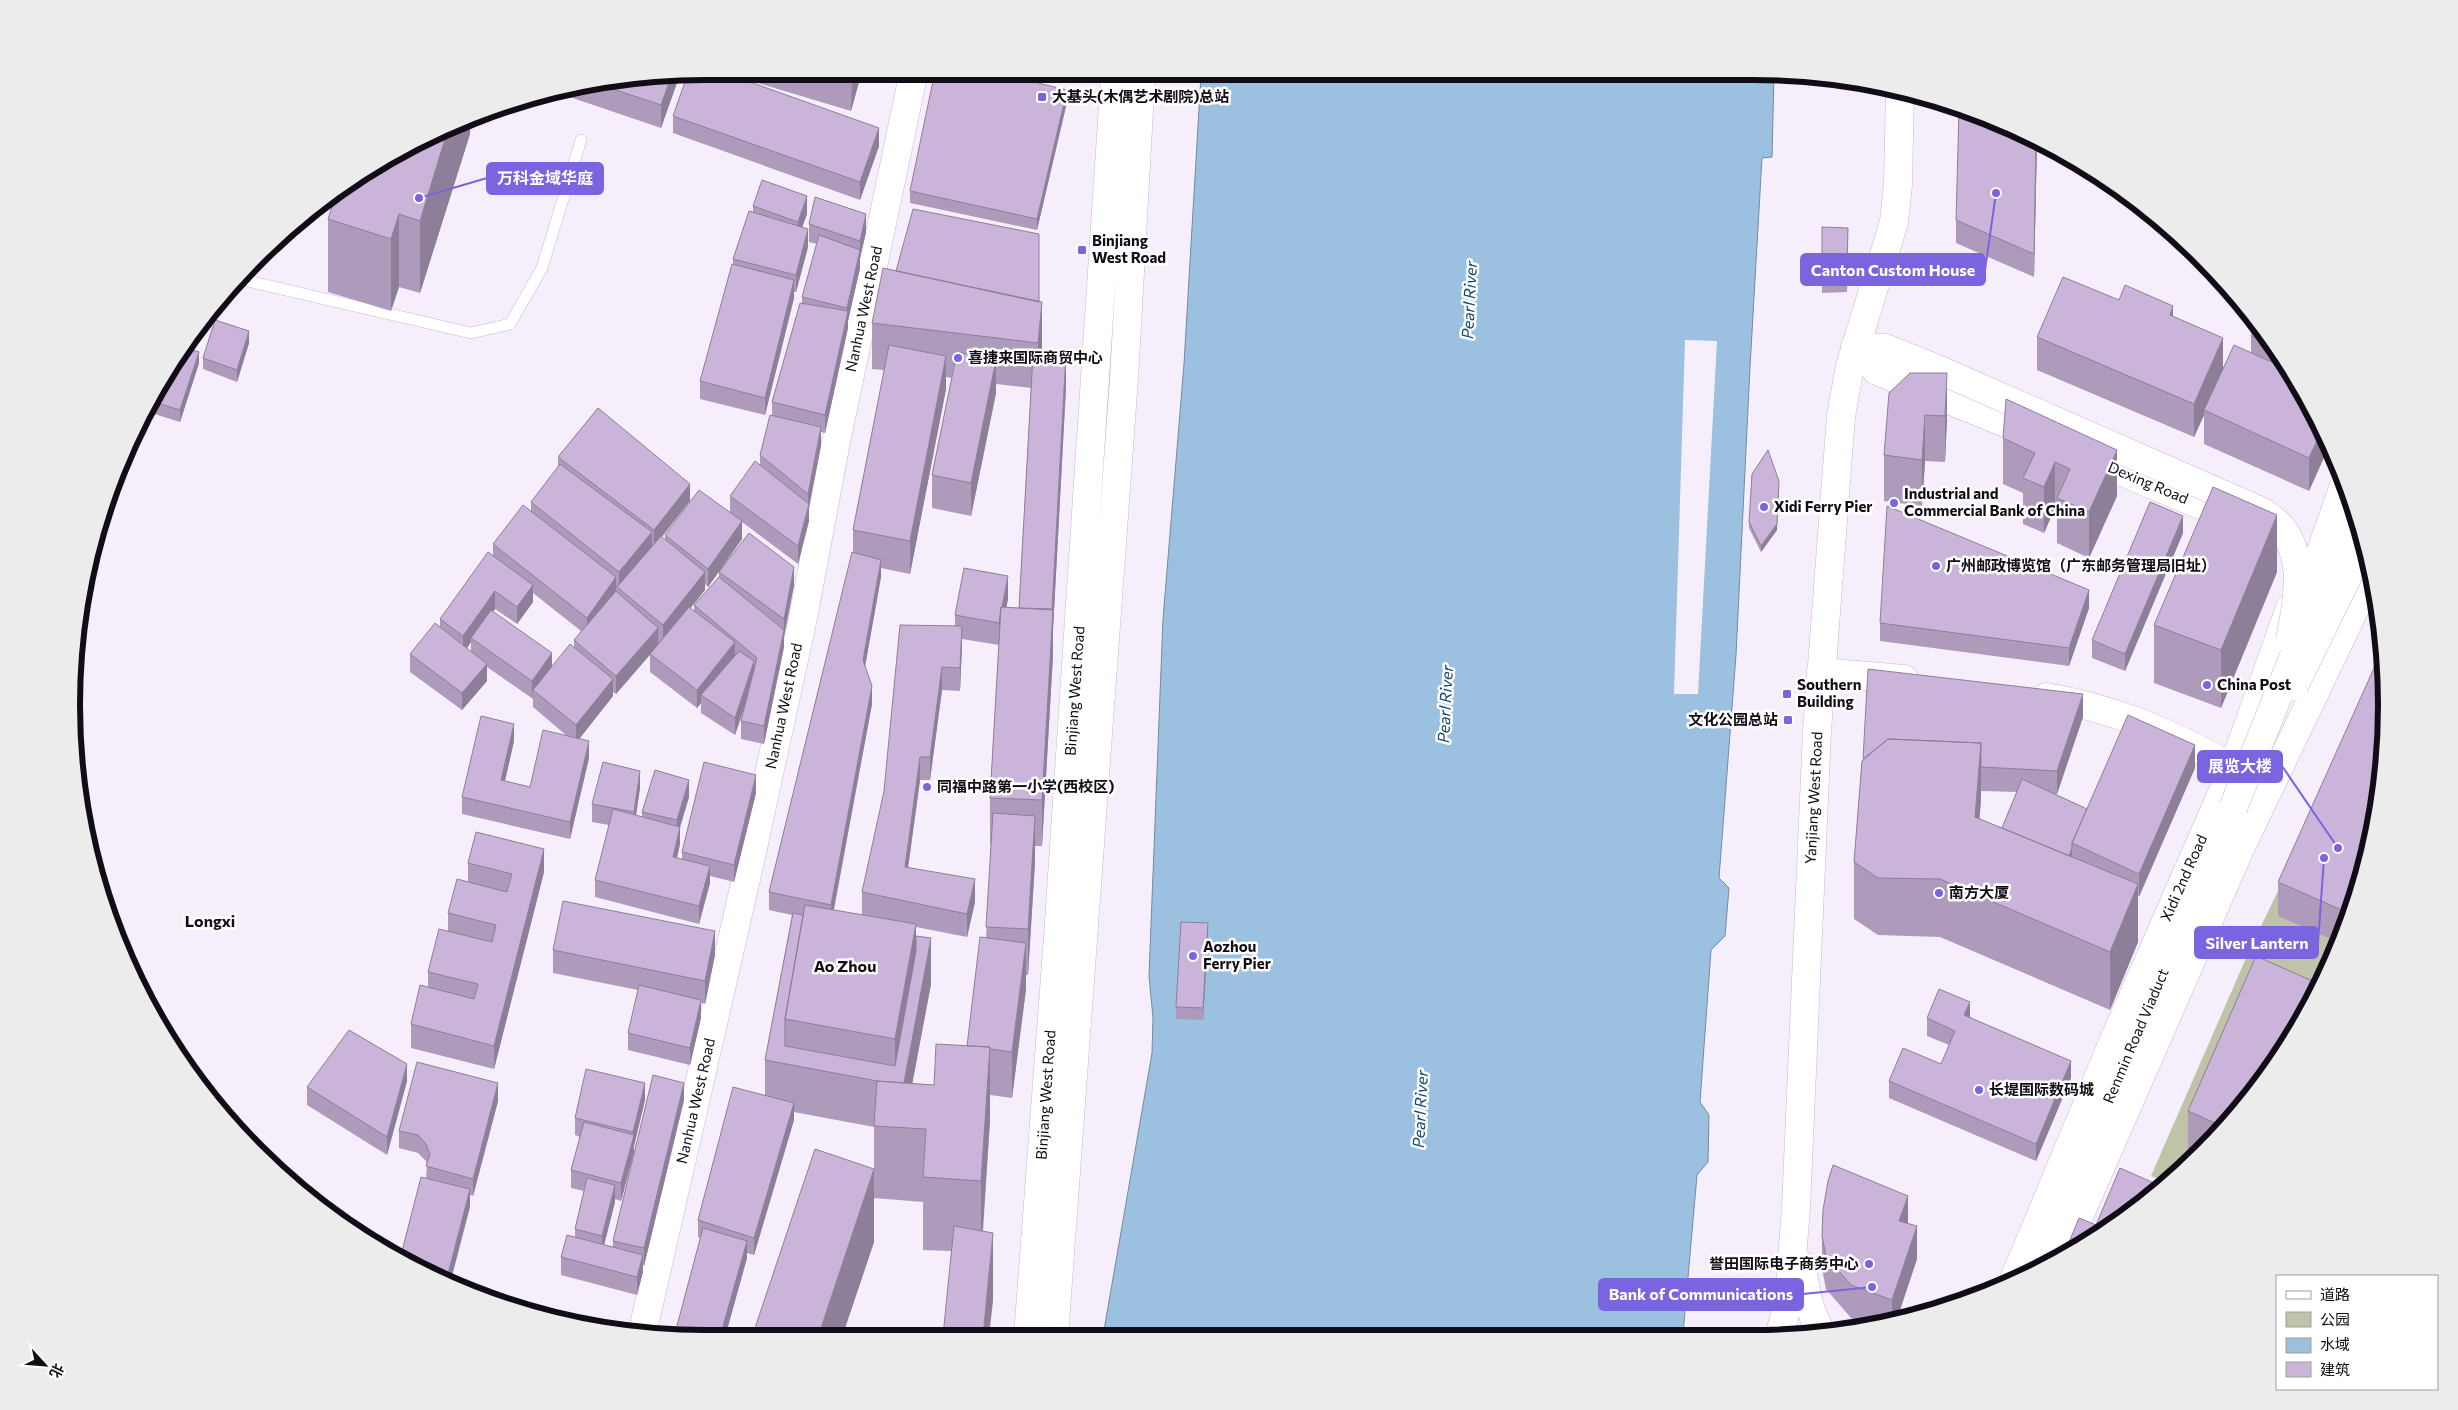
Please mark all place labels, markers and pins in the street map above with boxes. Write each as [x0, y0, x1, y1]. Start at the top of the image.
place label: 大基头(木偶艺术剧院)总站 [1052, 87, 1229, 105]
marker: 大基头(木偶艺术剧院)总站 [1036, 91, 1048, 103]
callout: 万科金域华庭 [487, 163, 603, 194]
place label: Binjiang West Road [1092, 231, 1166, 266]
marker: Binjiang West Road [1076, 244, 1088, 256]
callout: Canton Custom House [1801, 254, 1985, 285]
place label: 喜捷来国际商贸中心 [968, 348, 1103, 366]
marker: 喜捷来国际商贸中心 [952, 352, 964, 364]
place label: Industrial and Commercial Bank of China [1904, 484, 2085, 519]
place label: Xidi Ferry Pier [1774, 497, 1873, 515]
marker: Industrial and Commercial Bank of China [1888, 497, 1900, 509]
marker: Xidi Ferry Pier [1758, 501, 1770, 513]
place label: 广州邮政博览馆（广东邮务管理局旧址） [1946, 556, 2216, 574]
marker: 广州邮政博览馆（广东邮务管理局旧址） [1930, 560, 1942, 572]
place label: Southern Building [1797, 675, 1861, 710]
place label: China Post [2217, 675, 2291, 693]
marker: China Post [2201, 679, 2213, 691]
marker: Southern Building [1781, 688, 1793, 700]
place label: 文化公园总站 [1688, 710, 1778, 728]
marker: 文化公园总站 [1782, 714, 1794, 726]
callout: 展览大楼 [2198, 751, 2282, 782]
place label: 同福中路第一小学(西校区) [937, 777, 1114, 795]
marker: 同福中路第一小学(西校区) [921, 781, 933, 793]
place label: 南方大厦 [1949, 883, 2009, 901]
marker: 南方大厦 [1933, 887, 1945, 899]
callout: Silver Lantern [2195, 927, 2318, 958]
place label: Aozhou Ferry Pier [1203, 937, 1271, 972]
marker: Aozhou Ferry Pier [1187, 950, 1199, 962]
place label: 长堤国际数码城 [1989, 1080, 2094, 1098]
marker: 长堤国际数码城 [1973, 1084, 1985, 1096]
place label: 誉田国际电子商务中心 [1709, 1254, 1859, 1272]
marker: 誉田国际电子商务中心 [1863, 1258, 1875, 1270]
callout: Bank of Communications [1599, 1279, 1803, 1310]

